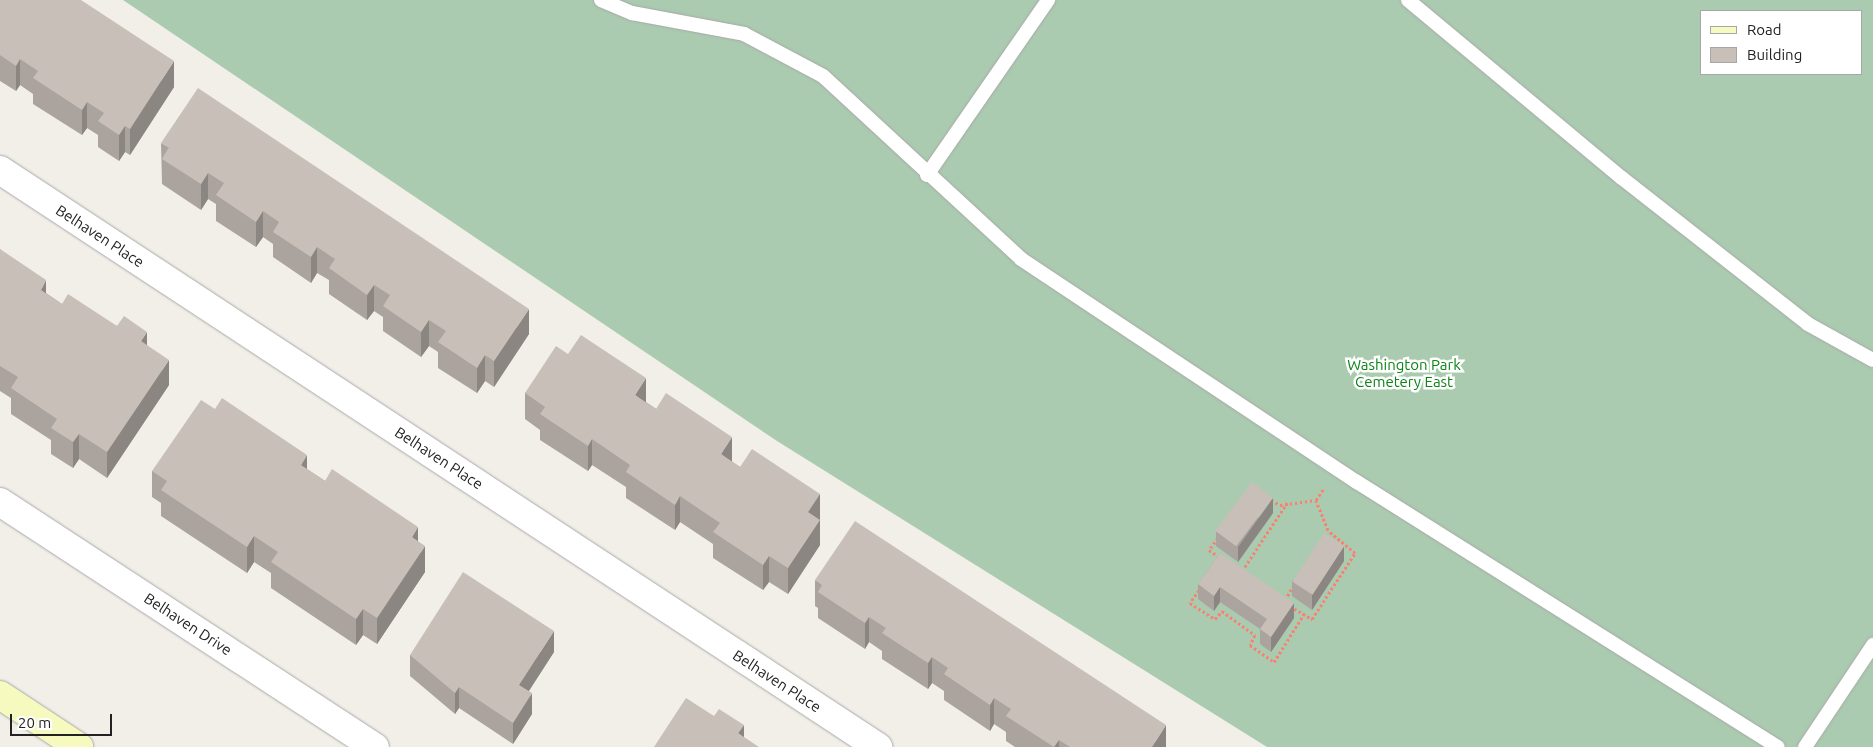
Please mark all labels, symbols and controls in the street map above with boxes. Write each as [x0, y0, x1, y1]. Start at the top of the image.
legend [1700, 10, 1863, 75]
text: Road [1747, 21, 1782, 38]
text: Building [1747, 46, 1802, 63]
street label: Belhaven Place [53, 201, 147, 271]
park label: Washington Park Cemetery East [1347, 355, 1461, 390]
street label: Belhaven Place [392, 423, 486, 493]
street label: Belhaven Drive [141, 589, 235, 659]
street label: Belhaven Place [730, 646, 824, 716]
scale bar [12, 704, 115, 736]
text: 20 m [18, 714, 51, 731]

